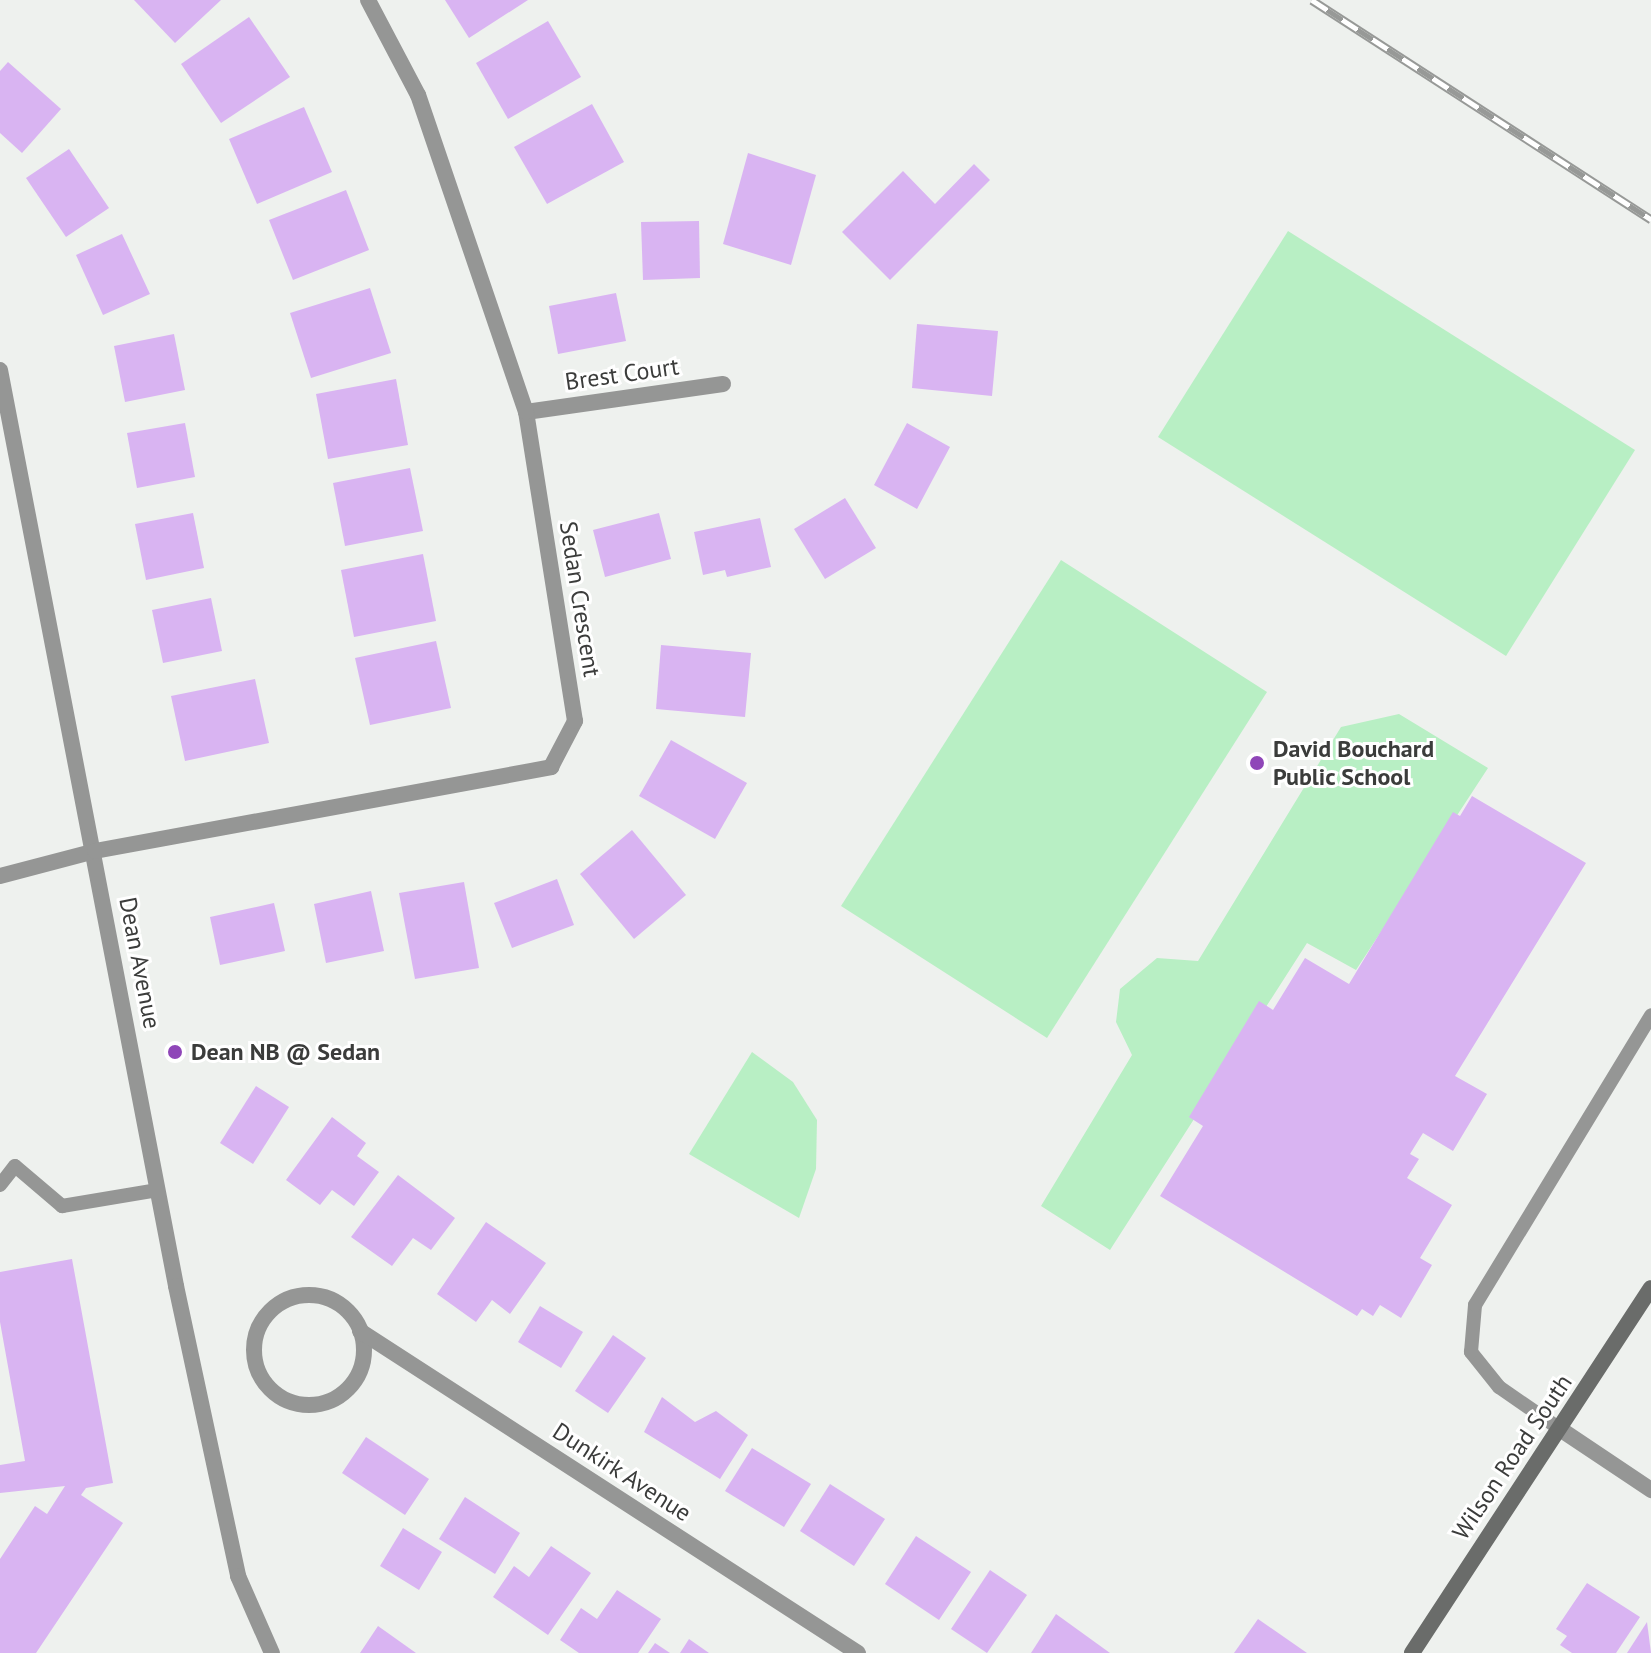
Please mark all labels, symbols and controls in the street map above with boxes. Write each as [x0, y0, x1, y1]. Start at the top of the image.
street label: Brest Court [563, 352, 681, 396]
street label: Sedan Crescent [554, 519, 606, 679]
place label: David Bouchard Public School [1273, 735, 1434, 791]
marker: David Bouchard Public School [1248, 754, 1266, 772]
street label: Dean Avenue [113, 894, 167, 1032]
place label: Dean NB @ Sedan [191, 1038, 380, 1066]
marker: Dean NB @ Sedan [166, 1043, 184, 1061]
street label: Wilson Road South [1446, 1369, 1578, 1545]
street label: Dunkirk Avenue [547, 1416, 697, 1528]

